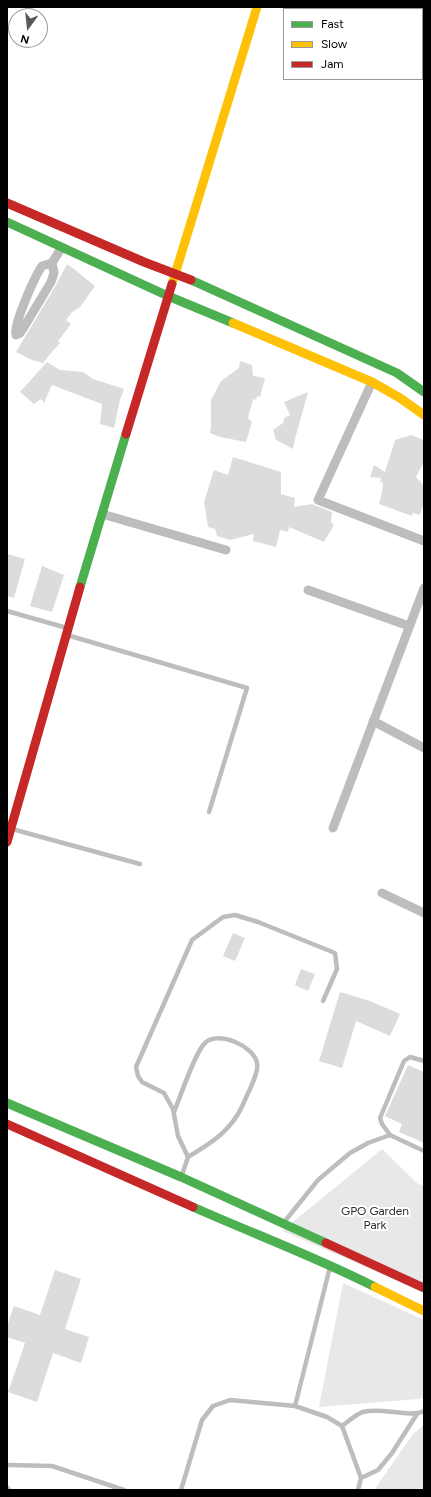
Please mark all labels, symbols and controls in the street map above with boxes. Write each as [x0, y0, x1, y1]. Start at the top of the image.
north arrow [8, 8, 48, 48]
legend [283, 8, 423, 80]
text: Fast [321, 17, 344, 31]
text: N [19, 32, 31, 46]
text: Slow [321, 37, 347, 51]
text: Jam [321, 57, 344, 71]
park label: GPO Garden Park [341, 1204, 409, 1232]

